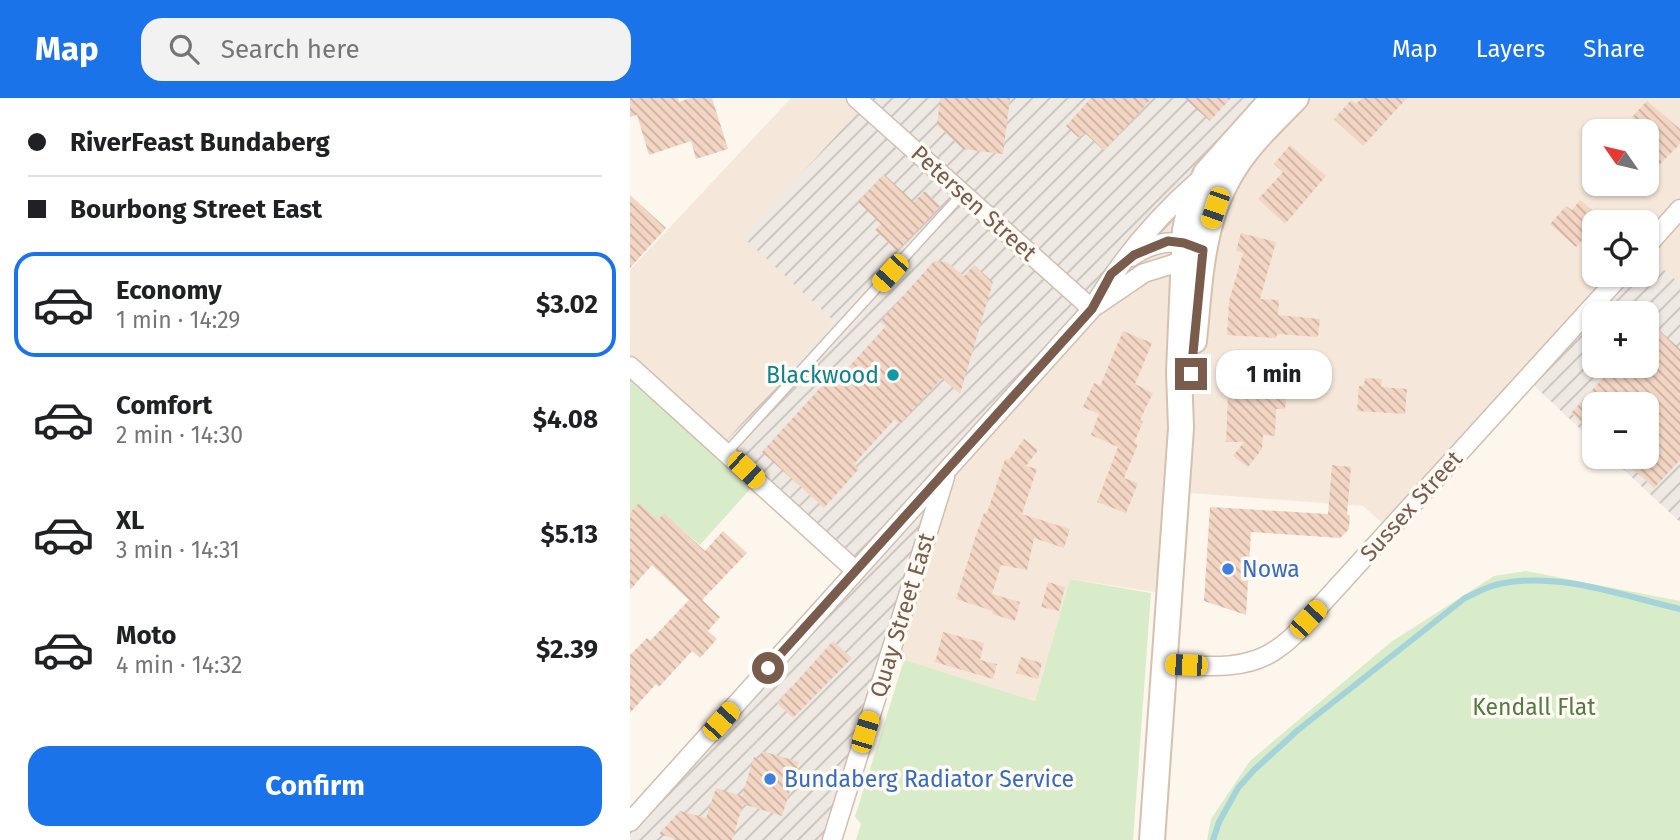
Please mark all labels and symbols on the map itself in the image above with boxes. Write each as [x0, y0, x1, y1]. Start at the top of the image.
north arrow [1582, 119, 1659, 196]
street label: Petersen Street [905, 139, 1043, 267]
car [1199, 185, 1232, 231]
car [869, 250, 912, 296]
callout: 1 min [1216, 350, 1331, 398]
route end [1175, 358, 1207, 390]
place label: Blackwood [766, 361, 879, 389]
marker: Blackwood [885, 367, 901, 383]
street label: Sussex Street [1354, 444, 1468, 567]
car [724, 448, 769, 492]
street label: Quay Street East [864, 529, 941, 701]
place label: Nowa [1242, 555, 1300, 583]
marker: Nowa [1220, 561, 1236, 577]
car [1286, 596, 1331, 642]
route start [752, 652, 784, 684]
car [1165, 654, 1208, 676]
park label: Kendall Flat [1472, 693, 1596, 721]
car [700, 698, 743, 744]
car [849, 709, 882, 755]
place label: Bundaberg Radiator Service [784, 765, 1074, 793]
marker: Bundaberg Radiator Service [762, 771, 778, 787]

